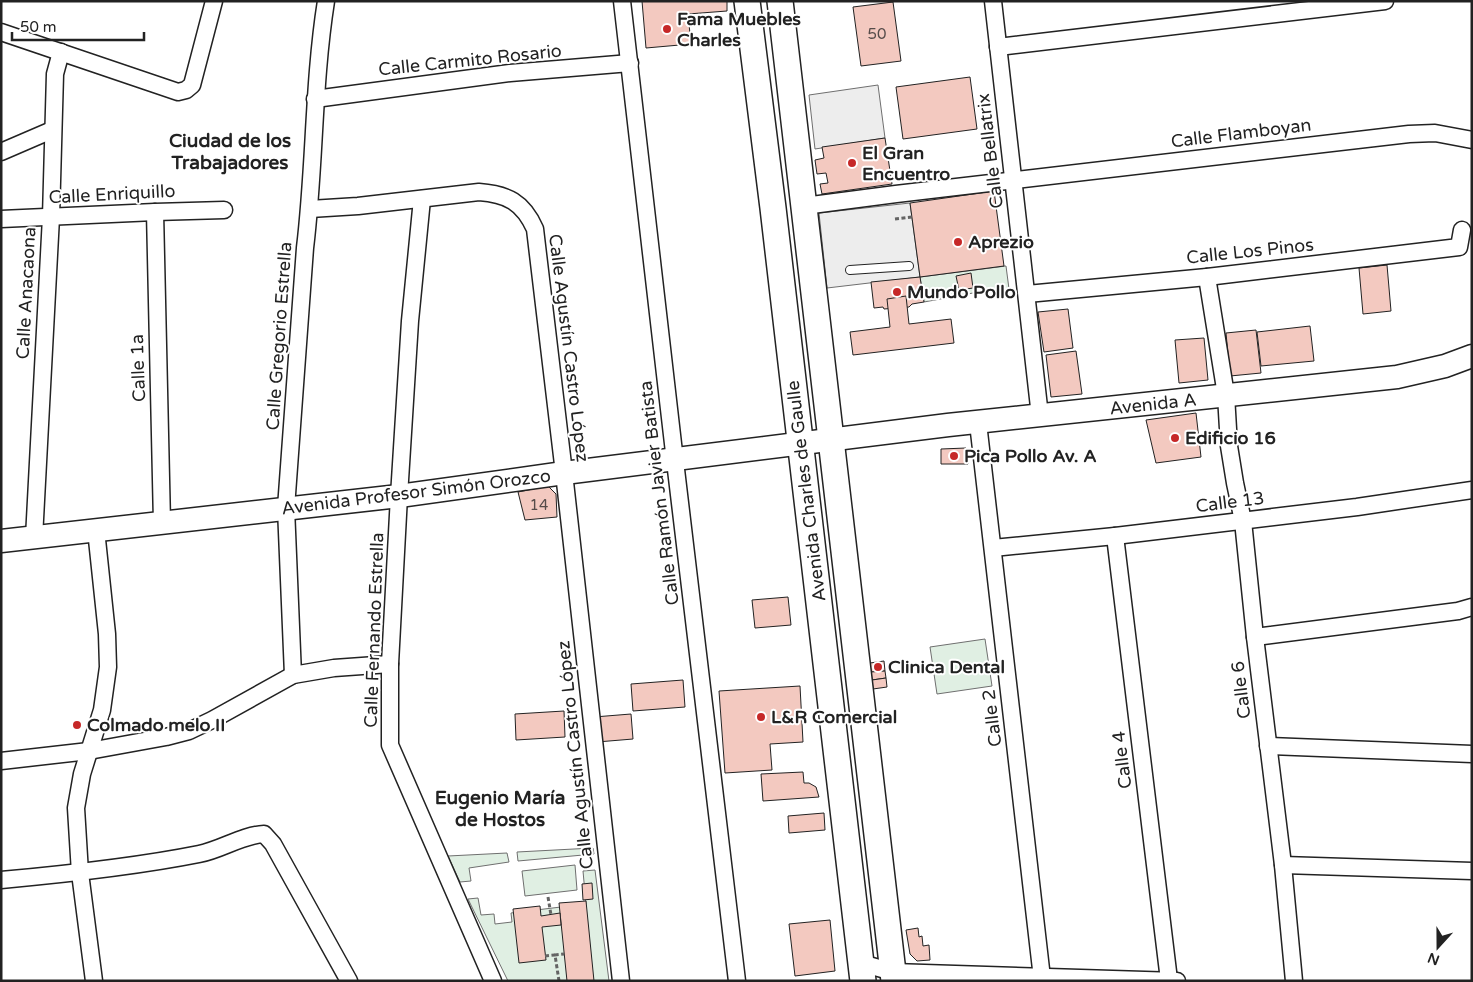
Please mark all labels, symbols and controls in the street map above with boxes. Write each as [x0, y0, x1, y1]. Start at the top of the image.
place label: Fama Muebles Charles [677, 8, 801, 51]
scale bar [12, 10, 145, 42]
text: 50 m [20, 18, 57, 36]
marker: Fama Muebles Charles [661, 23, 673, 35]
house number: 50 [868, 25, 886, 43]
street label: Calle Carmito Rosario [377, 39, 563, 81]
street label: Calle Bellatrix [972, 92, 1008, 210]
street label: Calle Flamboyan [1170, 113, 1312, 153]
district label: Ciudad de los Trabajadores [169, 130, 291, 175]
place label: El Gran Encuentro [862, 142, 950, 185]
marker: El Gran Encuentro [846, 157, 858, 169]
street label: Calle Enriquillo [48, 180, 176, 208]
street label: Calle Anacaona [12, 226, 40, 360]
place label: Aprezio [968, 231, 1034, 253]
street label: Calle Agustín Castro López [544, 233, 594, 463]
street label: Calle Los Pinos [1185, 233, 1315, 269]
marker: Aprezio [952, 236, 964, 248]
street label: Calle Gregorio Estrella [261, 241, 297, 431]
place label: Mundo Pollo [907, 281, 1016, 303]
marker: Mundo Pollo [891, 286, 903, 298]
street label: Calle 1a [126, 334, 150, 402]
street label: Avenida Charles de Gaulle [782, 379, 830, 603]
street label: Calle Ramón Javier Batista [634, 380, 684, 606]
street label: Avenida A [1108, 388, 1198, 420]
place label: Edificio 16 [1185, 427, 1276, 449]
marker: Edificio 16 [1169, 432, 1181, 444]
place label: Pica Pollo Av. A [964, 445, 1097, 467]
marker: Pica Pollo Av. A [948, 450, 960, 462]
street label: Avenida Profesor Simón Orozco [280, 465, 552, 519]
street label: Calle 13 [1194, 487, 1266, 517]
house number: 14 [530, 496, 548, 514]
street label: Calle Fernando Estrella [360, 532, 388, 728]
street label: Calle Agustín Castro López [552, 640, 598, 870]
place label: Clinica Dental [888, 656, 1005, 678]
street label: Calle 6 [1227, 660, 1255, 720]
marker: Clinica Dental [872, 661, 884, 673]
street label: Calle 2 [978, 688, 1006, 748]
place label: L&R Comercial [771, 706, 897, 728]
marker: L&R Comercial [755, 711, 767, 723]
place label: Colmado melo II [87, 714, 225, 736]
marker: Colmado melo II [71, 719, 83, 731]
street label: Calle 4 [1108, 730, 1136, 790]
district label: Eugenio María de Hostos [435, 787, 565, 831]
north arrow [1413, 922, 1463, 972]
text: N [1425, 949, 1442, 969]

